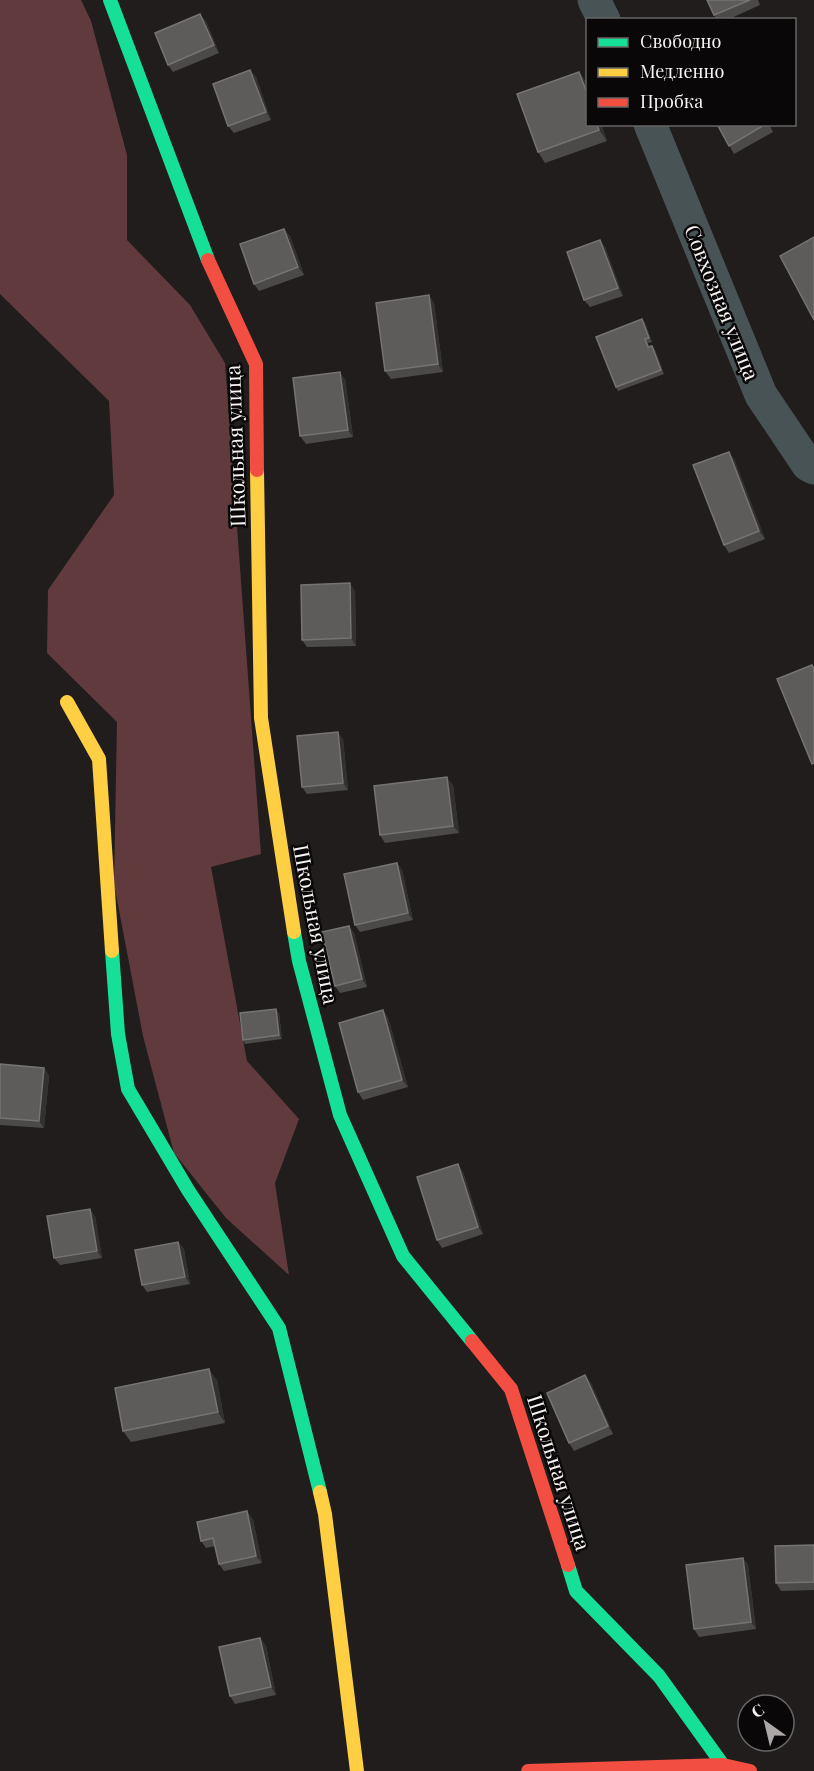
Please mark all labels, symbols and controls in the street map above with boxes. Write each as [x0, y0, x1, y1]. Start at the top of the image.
legend [586, 18, 796, 126]
text: Свободно [640, 29, 721, 53]
text: Медленно [640, 59, 725, 83]
text: Пробка [640, 89, 703, 113]
street label: Совхозная улица [679, 220, 767, 384]
street label: Школьная улица [217, 364, 251, 528]
street label: Школьная улица [288, 842, 346, 1007]
street label: Школьная улица [522, 1391, 599, 1554]
north arrow [736, 1693, 796, 1753]
text: С [747, 1698, 768, 1722]

